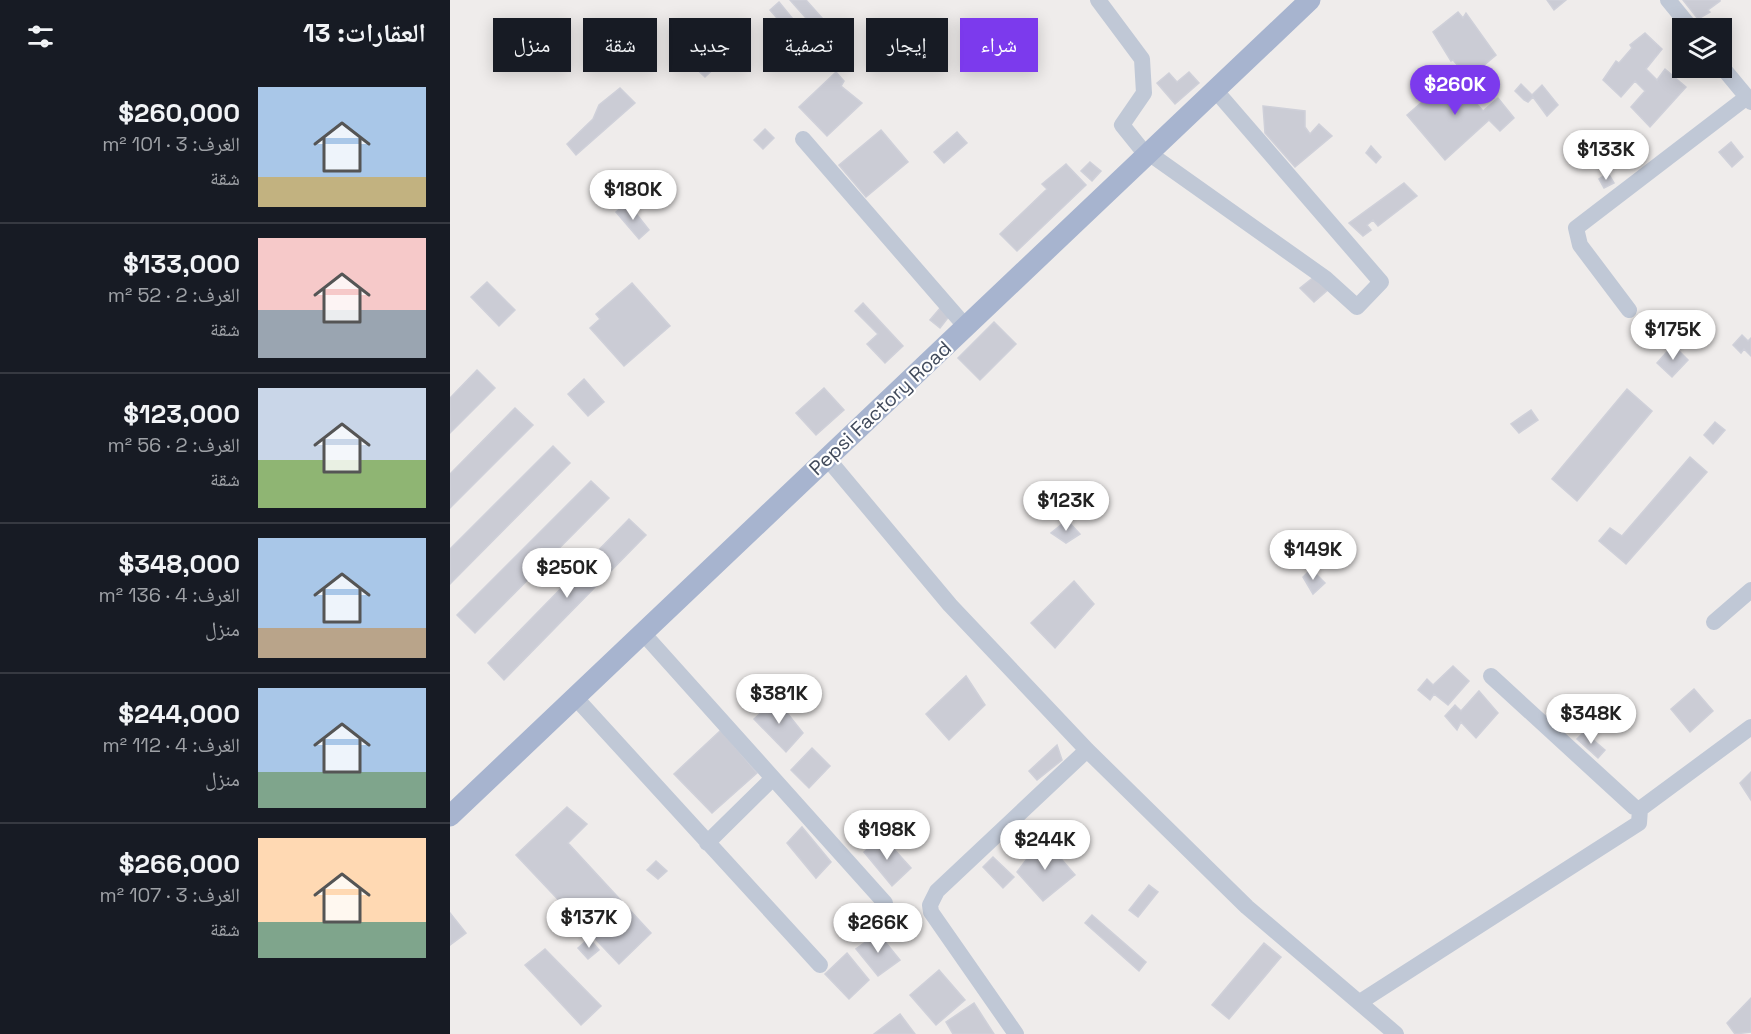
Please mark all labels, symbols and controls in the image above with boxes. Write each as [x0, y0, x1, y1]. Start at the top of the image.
text: العقارات: 13 [303, 16, 426, 50]
chip: منزل [493, 18, 571, 72]
chip: شقة [583, 18, 657, 72]
chip: جديد [669, 18, 751, 72]
chip: تصفية [763, 18, 854, 72]
chip: إيجار [866, 18, 948, 72]
chip: شراء [960, 18, 1038, 72]
map controls [1672, 18, 1732, 78]
button: layers [1672, 18, 1732, 78]
icon: filters [24, 20, 57, 53]
pin: $260K [1413, 65, 1497, 116]
text: $260K [1424, 71, 1486, 97]
text: $260,000 [118, 96, 240, 130]
icon: home [306, 111, 378, 183]
pin: $133K [1564, 130, 1648, 181]
text: الغرف: 3 · 101 m² [102, 131, 240, 157]
text: $133K [1577, 136, 1635, 162]
text: شقة [210, 165, 240, 191]
pin: $180K [591, 170, 675, 221]
text: $180K [604, 176, 662, 202]
text: $133,000 [123, 247, 240, 281]
icon: home [306, 262, 378, 334]
text: الغرف: 2 · 52 m² [108, 282, 240, 308]
pin: $175K [1631, 310, 1715, 361]
text: شقة [210, 316, 240, 342]
text: $175K [1645, 316, 1701, 342]
street label: Pepsi Factory Road [803, 335, 957, 481]
text: $123,000 [123, 397, 240, 431]
icon: home [306, 412, 378, 484]
text: الغرف: 2 · 56 m² [107, 432, 240, 458]
text: شقة [210, 466, 240, 492]
pin: $123K [1024, 481, 1108, 532]
text: $123K [1037, 487, 1095, 513]
pin: $149K [1271, 530, 1355, 581]
text: $149K [1284, 536, 1342, 562]
text: $348,000 [118, 547, 240, 581]
pin: $250K [525, 548, 609, 599]
text: $250K [536, 554, 598, 580]
icon: home [306, 562, 378, 634]
text: الغرف: 4 · 136 m² [99, 582, 240, 608]
text: منزل [205, 616, 240, 642]
pin: $381K [737, 674, 821, 725]
text: $381K [750, 680, 808, 706]
pin: $348K [1549, 694, 1633, 745]
text: $244,000 [118, 697, 240, 731]
text: $348K [1560, 700, 1622, 726]
icon: home [306, 712, 378, 784]
text: الغرف: 4 · 112 m² [102, 732, 240, 758]
text: منزل [205, 766, 240, 792]
pin: $198K [845, 810, 929, 861]
text: $198K [858, 816, 916, 842]
pin: $244K [1003, 820, 1087, 871]
text: $244K [1014, 826, 1076, 852]
text: $266,000 [119, 847, 240, 881]
icon: home [306, 862, 378, 934]
text: الغرف: 3 · 107 m² [100, 882, 240, 908]
pin: $137K [547, 898, 631, 949]
pin: $266K [836, 903, 920, 954]
text: $137K [561, 904, 617, 930]
text: $266K [847, 909, 909, 935]
text: شقة [210, 916, 240, 942]

